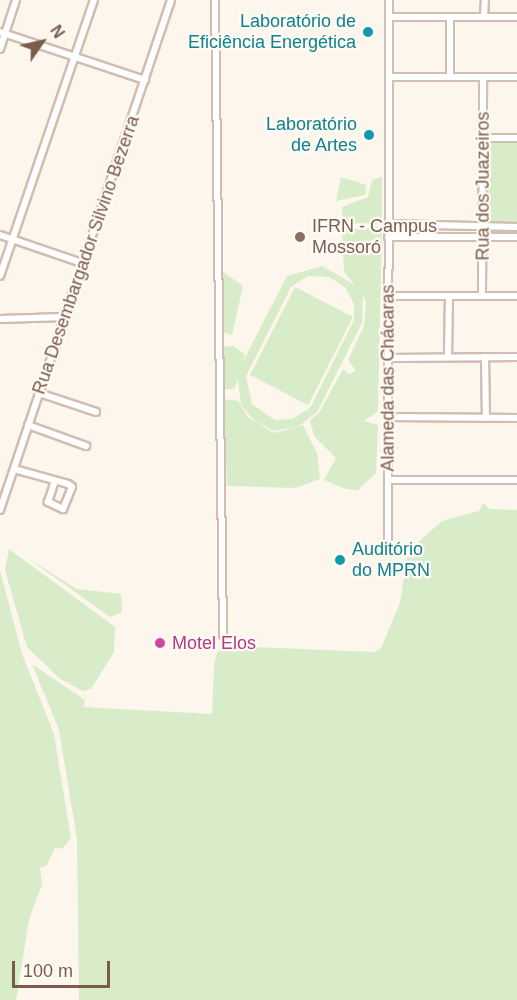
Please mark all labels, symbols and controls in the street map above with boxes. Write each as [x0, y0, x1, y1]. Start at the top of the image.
place label: Laboratório de Eficiência Energética [188, 11, 356, 54]
north arrow [12, 12, 72, 72]
text: N [47, 22, 68, 41]
marker: Laboratório de Eficiência Energética [361, 25, 375, 39]
street label: Rua dos Juazeiros [472, 111, 494, 261]
street label: Rua Desembargador Silvino Bezerra [28, 113, 144, 397]
place label: Laboratório de Artes [266, 114, 357, 156]
marker: Laboratório de Artes [362, 128, 376, 142]
place label: IFRN - Campus Mossoró [312, 216, 437, 258]
marker: IFRN - Campus Mossoró [293, 230, 307, 244]
street label: Alameda das Chácaras [377, 284, 399, 472]
place label: Auditório do MPRN [352, 539, 430, 582]
marker: Auditório do MPRN [333, 553, 347, 567]
place label: Motel Elos [172, 632, 256, 654]
marker: Motel Elos [153, 636, 167, 650]
scale bar [15, 949, 112, 987]
text: 100 m [23, 961, 73, 981]

